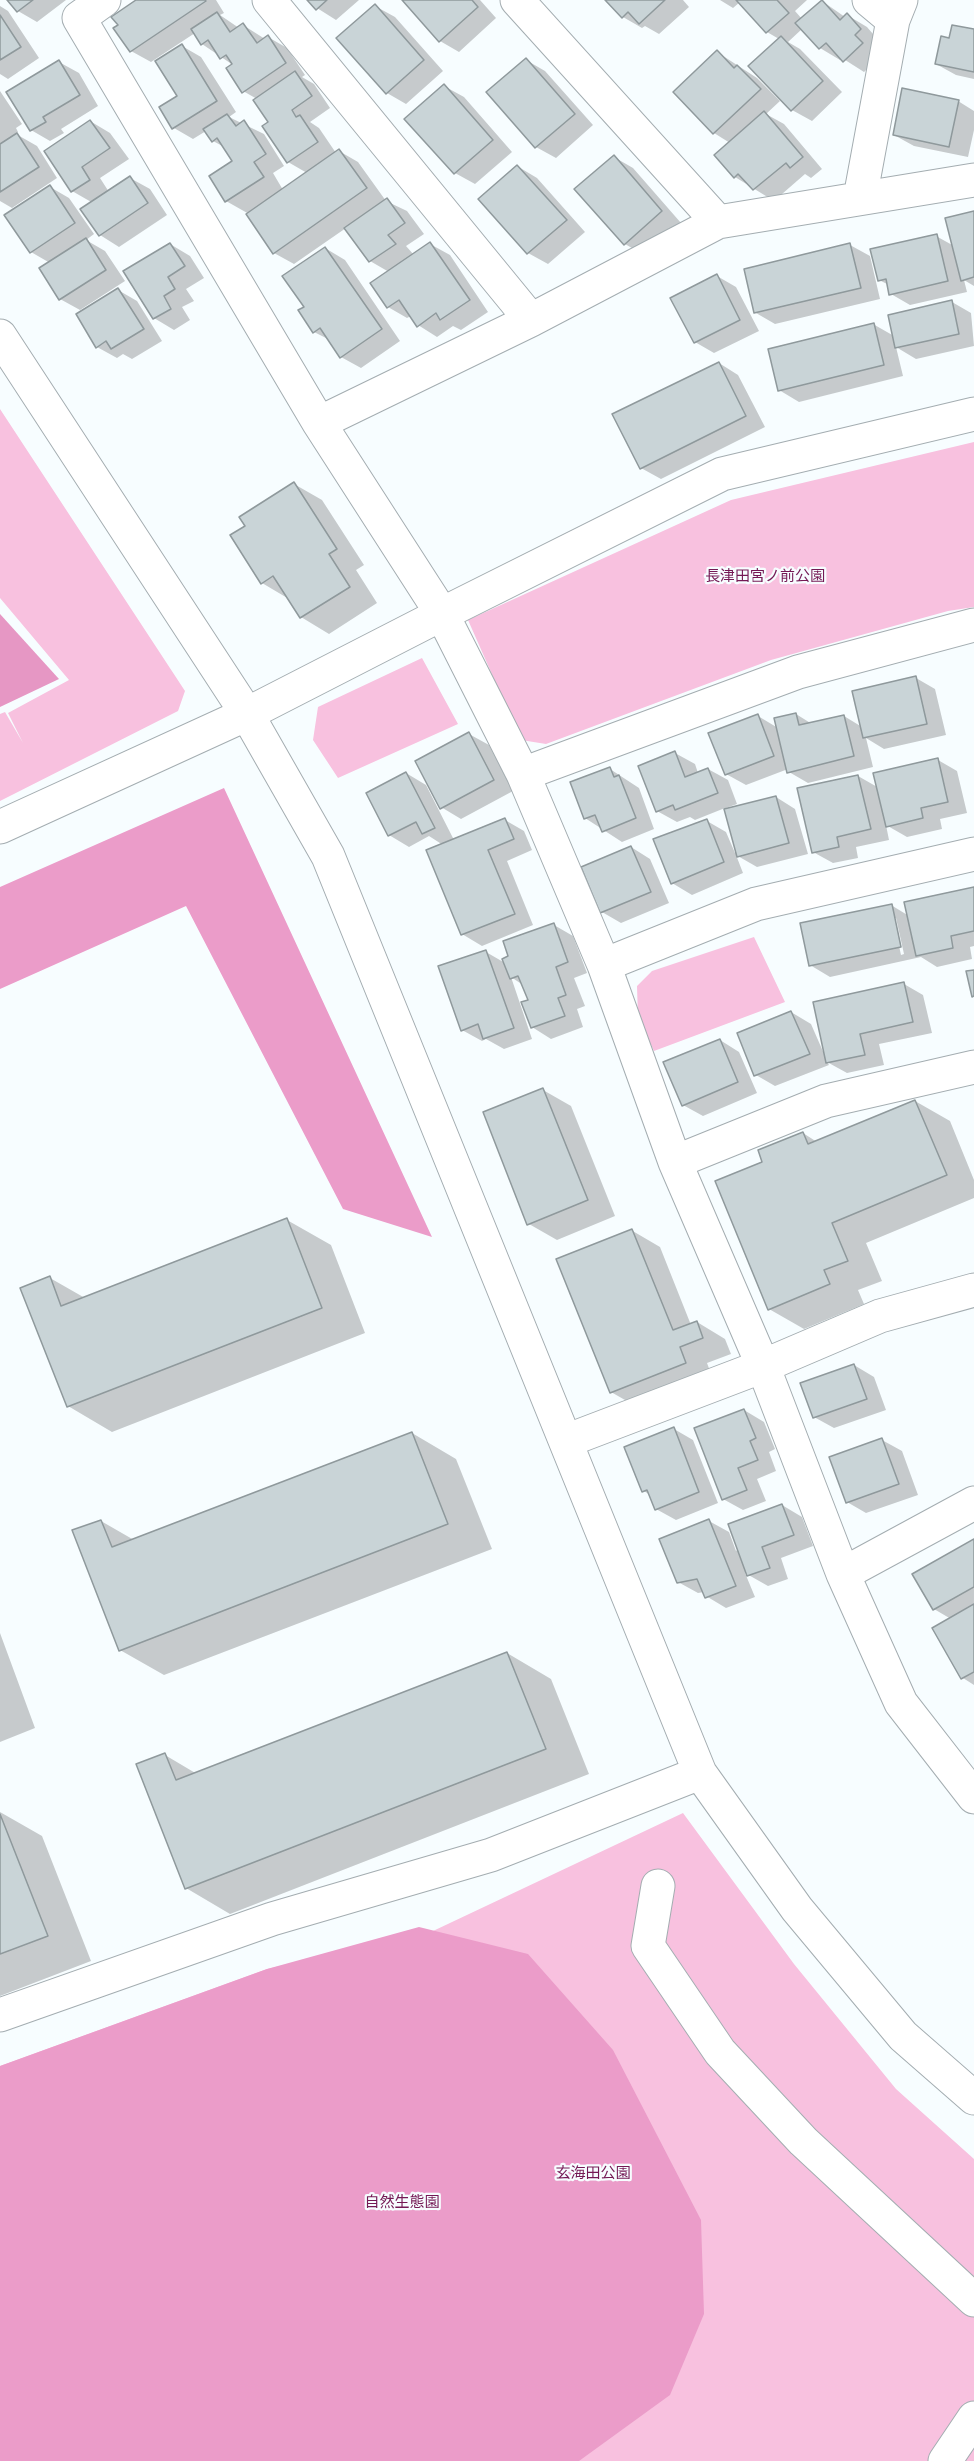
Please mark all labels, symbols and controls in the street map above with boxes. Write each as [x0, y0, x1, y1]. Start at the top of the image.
park label: 長津田宮ノ前公園 [705, 568, 825, 586]
park label: 玄海田公園 [556, 2165, 630, 2183]
park label: 自然生態園 [365, 2194, 439, 2212]

